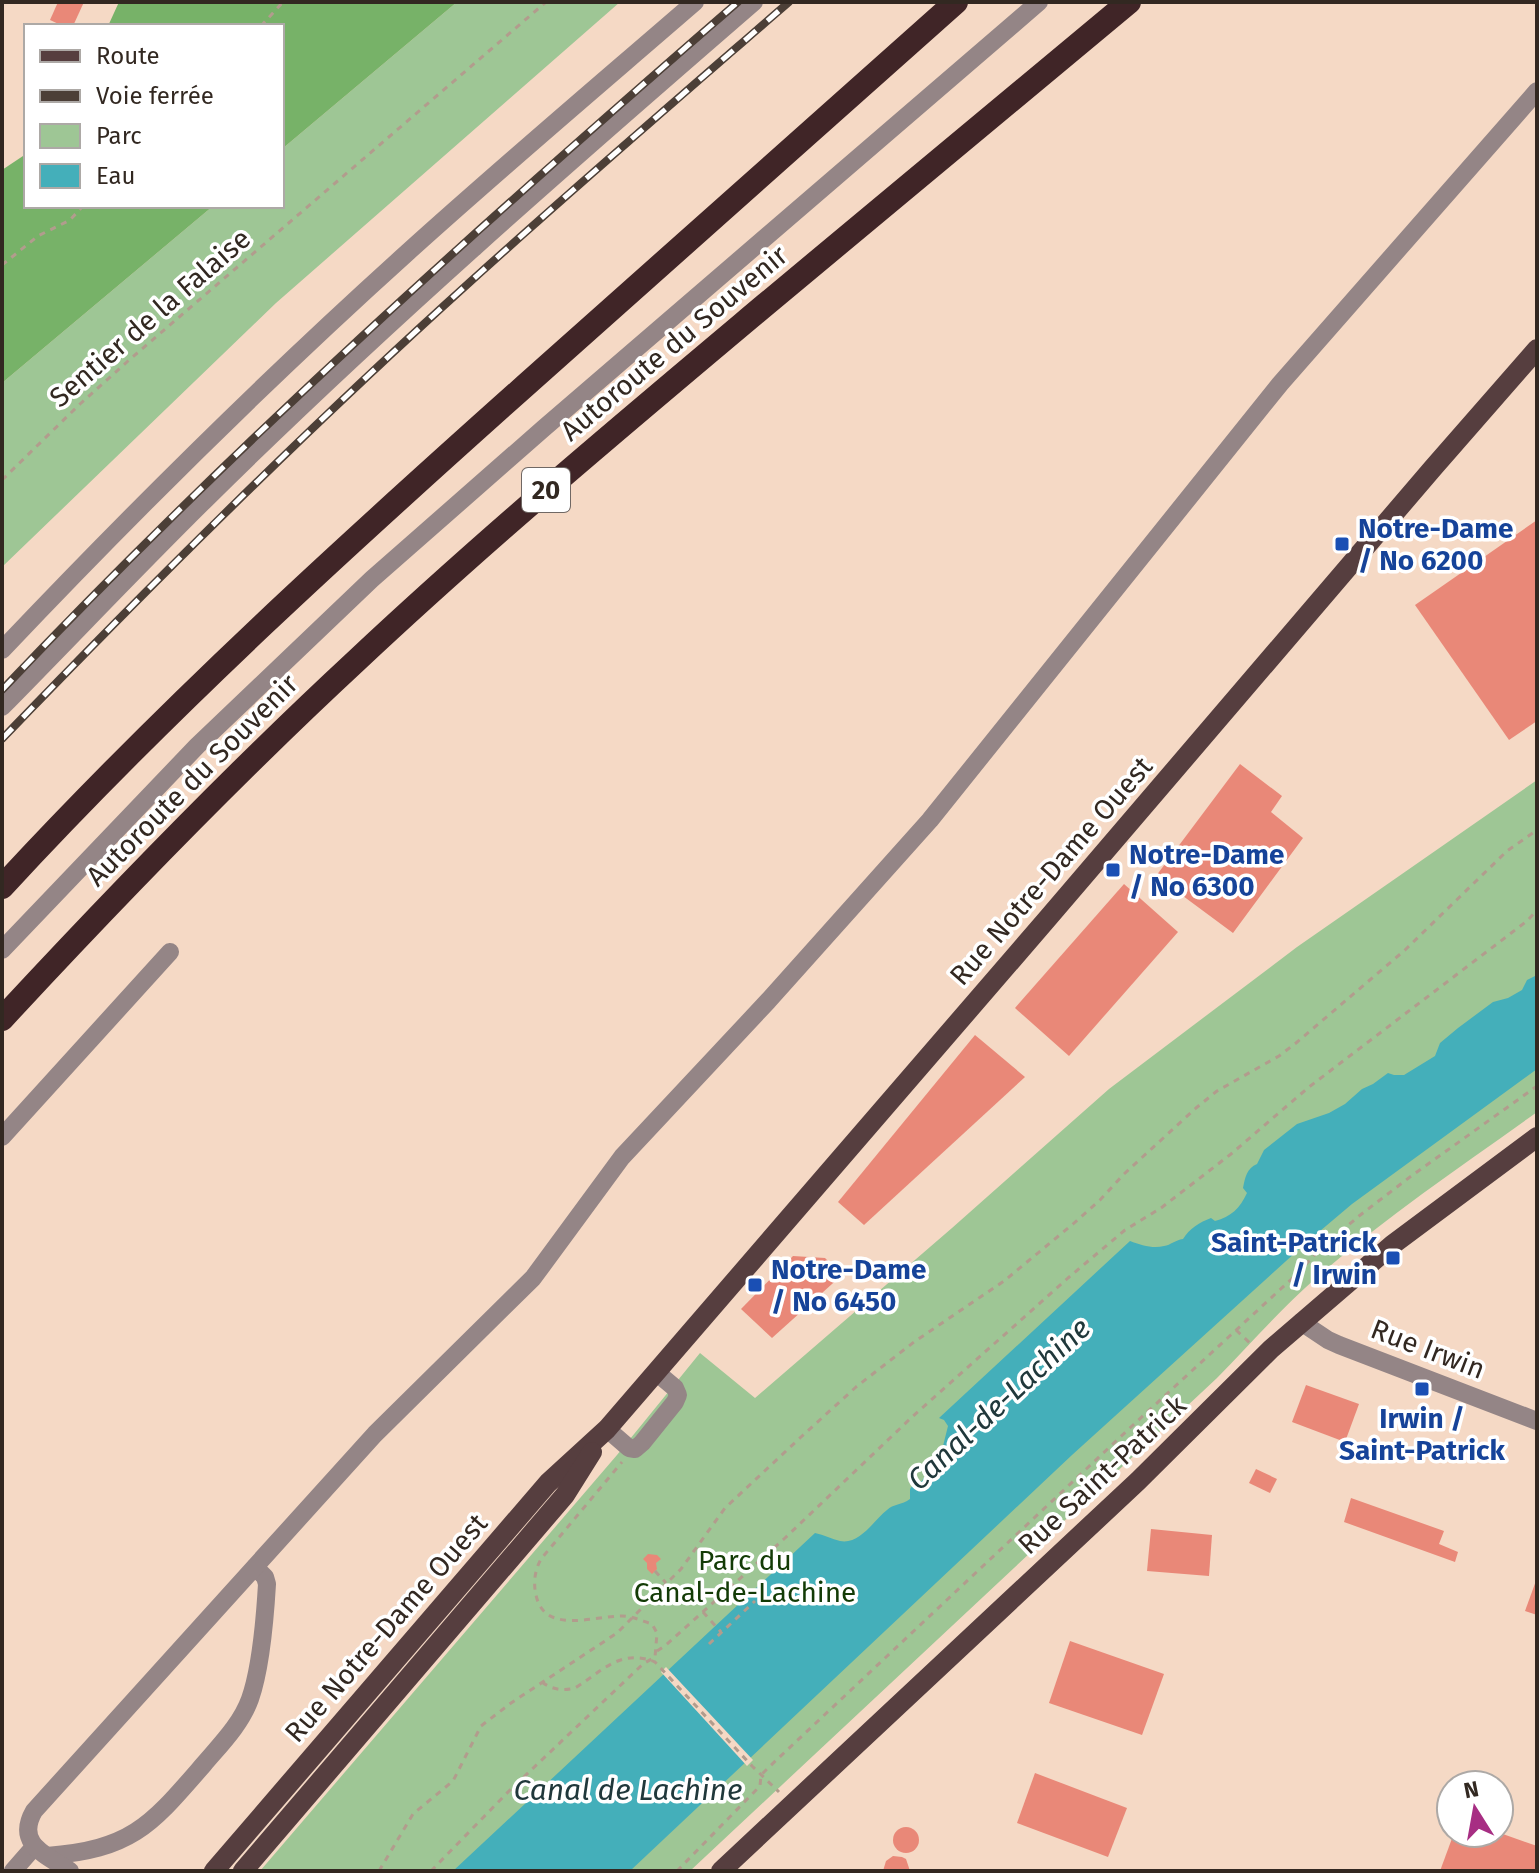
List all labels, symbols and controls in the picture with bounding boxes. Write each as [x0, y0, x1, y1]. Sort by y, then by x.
legend [24, 24, 284, 208]
text: Route [96, 42, 160, 70]
text: Voie ferrée [96, 82, 214, 110]
text: Parc [96, 122, 142, 150]
text: Eau [96, 162, 136, 190]
street label: Sentier de la Falaise [43, 222, 257, 414]
street label: Autoroute du Souvenir [554, 238, 794, 447]
road number: 20 [522, 468, 570, 512]
place label: Notre-Dame / No 6200 [1358, 512, 1513, 577]
marker: Notre-Dame / No 6200 [1333, 535, 1351, 553]
street label: Autoroute du Souvenir [79, 667, 305, 893]
street label: Rue Notre-Dame Ouest [943, 749, 1160, 992]
place label: Notre-Dame / No 6300 [1129, 838, 1284, 903]
marker: Notre-Dame / No 6300 [1104, 861, 1122, 879]
place label: Saint-Patrick / Irwin [1211, 1226, 1378, 1291]
marker: Saint-Patrick / Irwin [1384, 1249, 1402, 1267]
place label: Notre-Dame / No 6450 [771, 1253, 926, 1318]
marker: Notre-Dame / No 6450 [746, 1276, 764, 1294]
water label: Canal-de-Lachine [900, 1310, 1098, 1498]
street label: Rue Irwin [1366, 1312, 1490, 1386]
marker: Irwin / Saint-Patrick [1413, 1380, 1431, 1398]
street label: Rue Saint-Patrick [1011, 1388, 1193, 1561]
place label: Irwin / Saint-Patrick [1339, 1402, 1506, 1467]
street label: Rue Notre-Dame Ouest [278, 1506, 495, 1749]
park label: Parc du Canal-de-Lachine [634, 1544, 856, 1609]
north arrow [1435, 1769, 1515, 1849]
water label: Canal de Lachine [514, 1772, 742, 1808]
text: N [1462, 1775, 1481, 1805]

